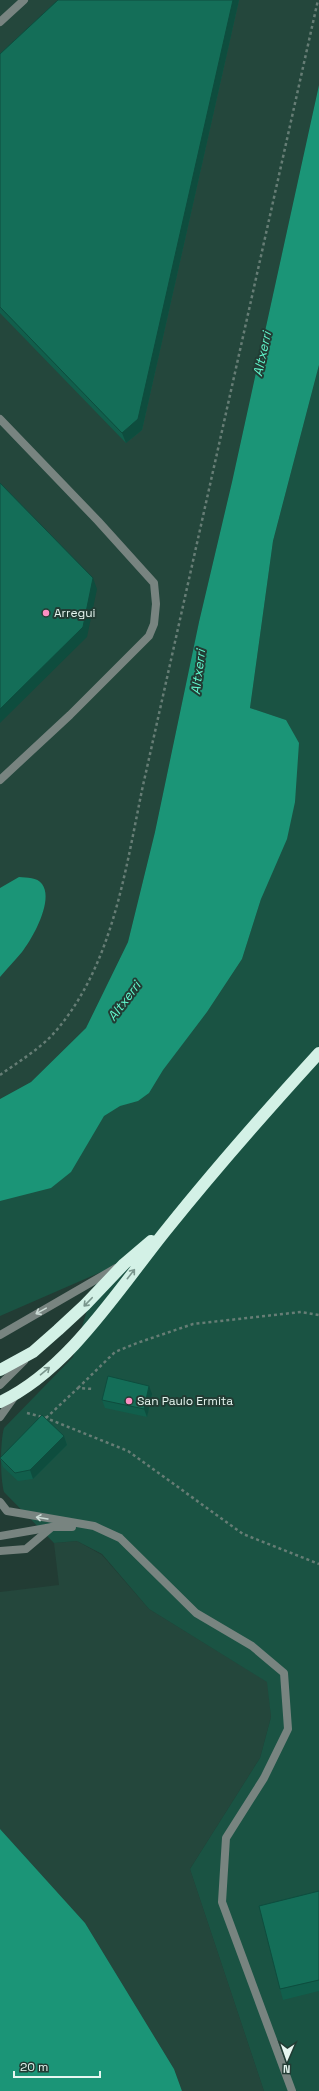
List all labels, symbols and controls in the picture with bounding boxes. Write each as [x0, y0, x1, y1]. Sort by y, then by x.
water label: Altxerri [249, 328, 275, 378]
place label: Arregui [54, 605, 96, 621]
marker: Arregui [41, 608, 51, 618]
water label: Altxerri [187, 647, 209, 696]
water label: Altxerri [104, 976, 146, 1024]
one-way arrow [127, 1269, 136, 1280]
one-way arrow [83, 1297, 93, 1307]
one-way arrow [36, 1308, 48, 1315]
one-way arrow [40, 1367, 51, 1376]
place label: San Paulo Ermita [137, 1393, 233, 1409]
marker: San Paulo Ermita [124, 1396, 134, 1406]
one-way arrow [36, 1514, 49, 1522]
north arrow [267, 2039, 307, 2079]
scale bar [14, 2053, 100, 2079]
text: 20 m [20, 2059, 48, 2075]
text: N [283, 2062, 291, 2076]

